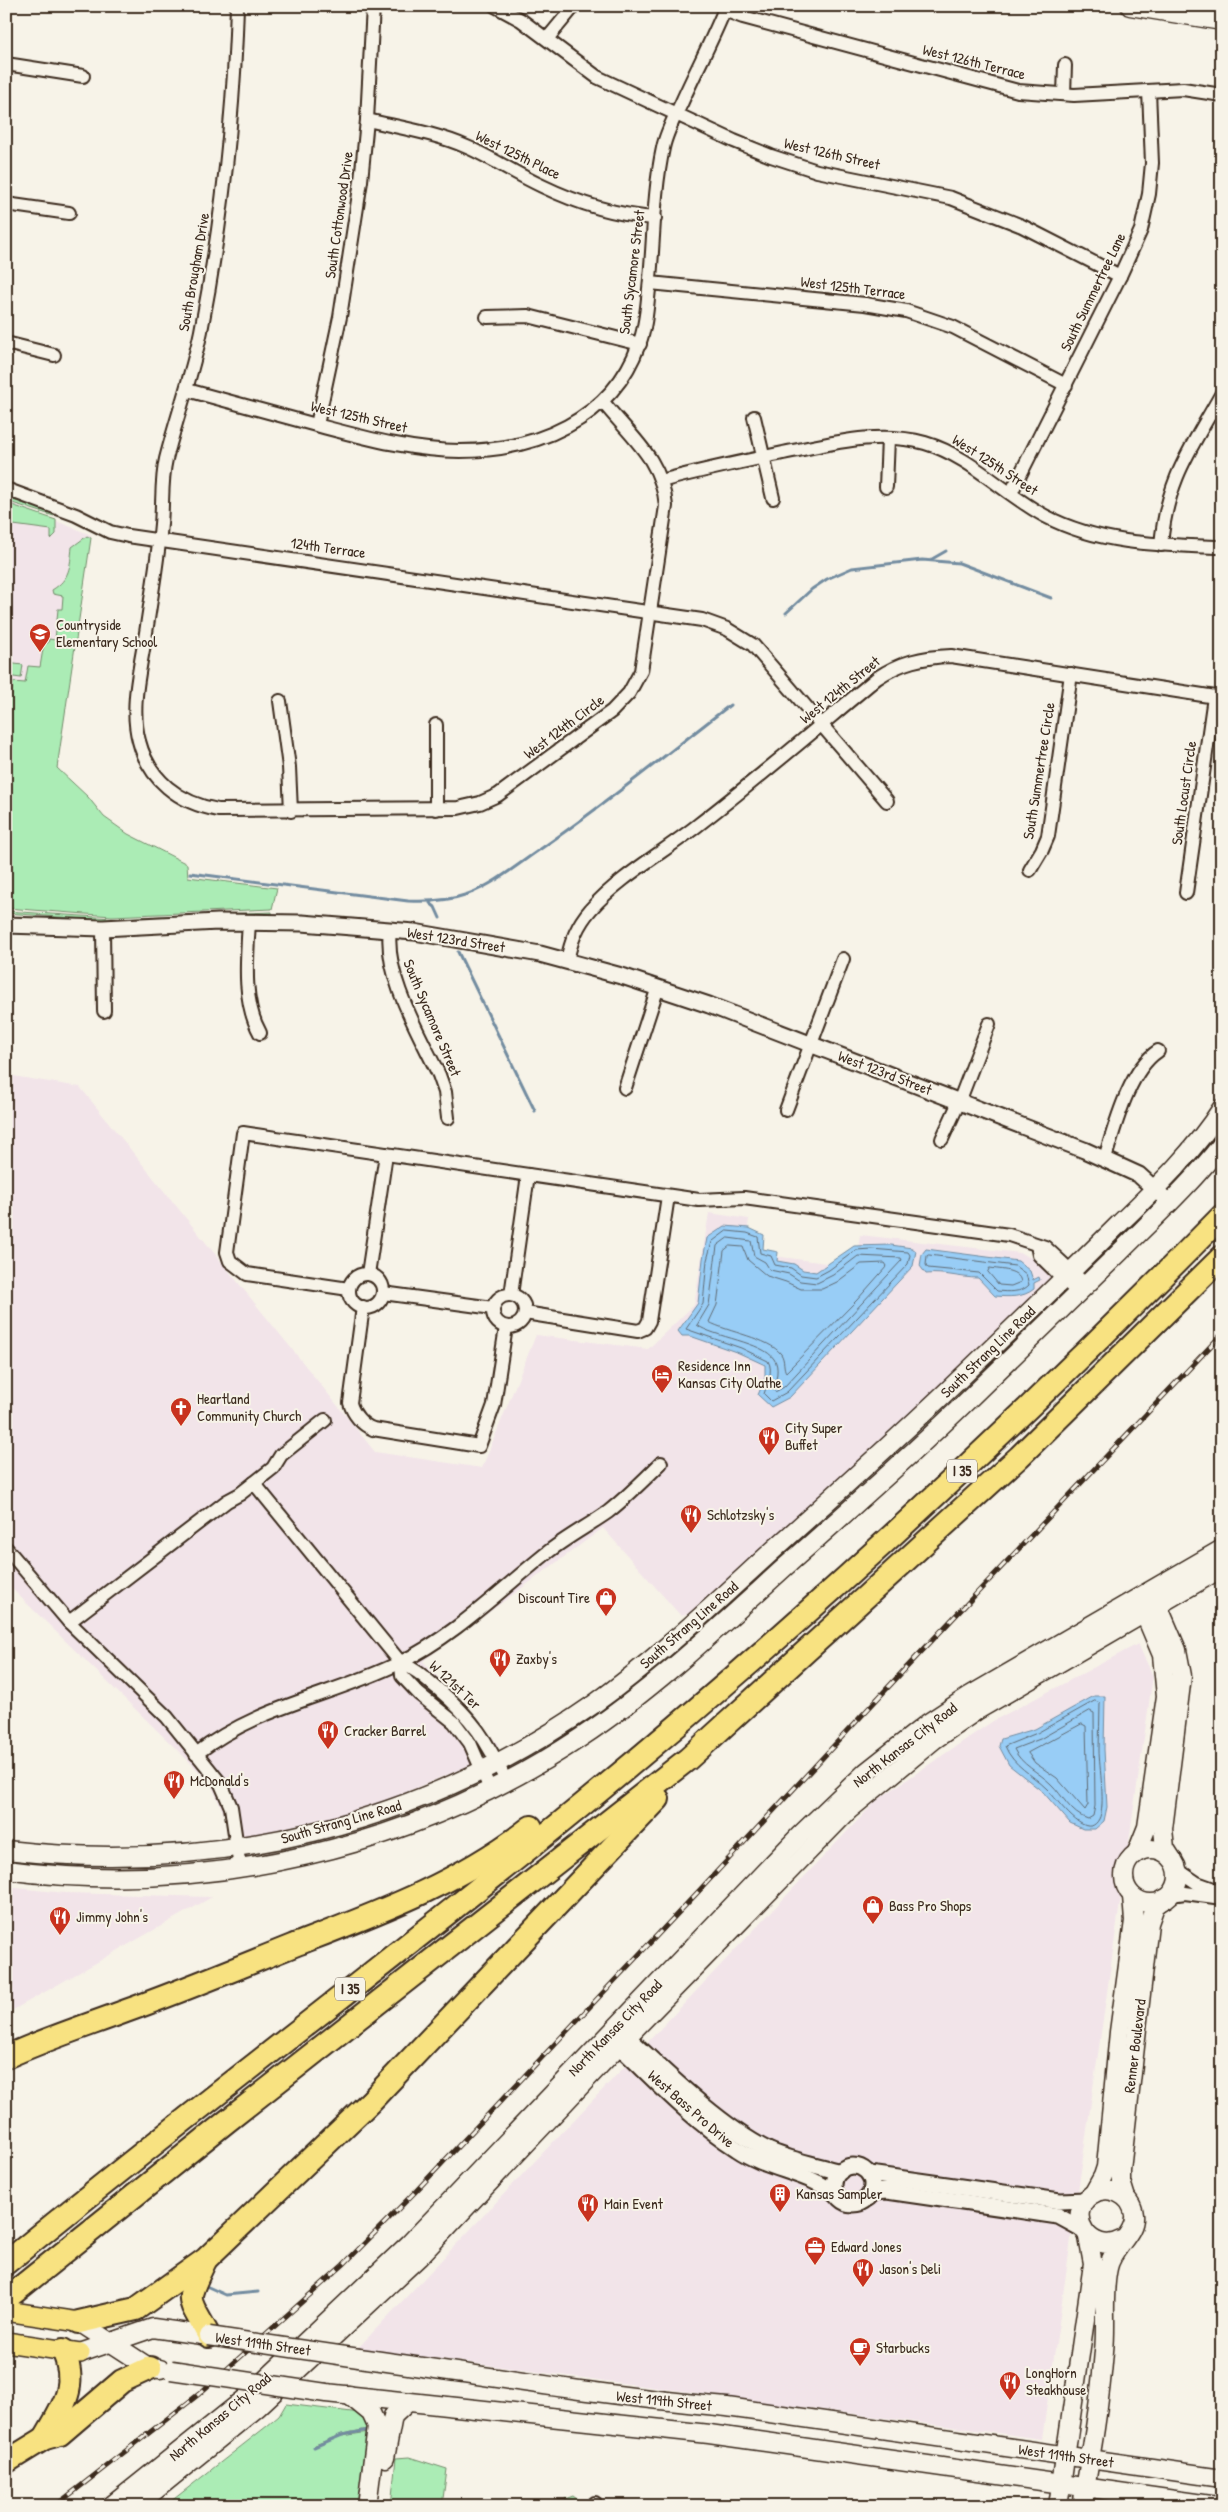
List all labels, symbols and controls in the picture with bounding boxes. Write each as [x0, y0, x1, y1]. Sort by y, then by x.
street label: West 126th Terrace [921, 39, 1028, 84]
street label: West 125th Place [472, 125, 564, 184]
street label: West 126th Street [782, 132, 883, 175]
street label: South Cottonwood Drive [319, 150, 358, 280]
street label: South Sycamore Street [613, 208, 650, 335]
street label: South Brougham Drive [173, 211, 214, 333]
street label: South Summertree Lane [1055, 229, 1130, 355]
street label: West 125th Terrace [799, 271, 907, 304]
street label: West 125th Street [309, 395, 410, 438]
street label: West 125th Street [948, 429, 1043, 501]
street label: 124th Terrace [289, 532, 367, 563]
place label: Countryside Elementary School [56, 614, 157, 652]
school or university icon: Countryside Elementary School [28, 622, 52, 653]
street label: West 124th Street [795, 650, 885, 728]
street label: West 124th Circle [519, 689, 608, 764]
street label: South Summertree Circle [1017, 701, 1060, 841]
street label: South Locust Circle [1166, 740, 1201, 846]
street label: West 123rd Street [406, 921, 507, 958]
street label: South Sycamore Street [398, 956, 467, 1080]
street label: West 123rd Street [835, 1045, 936, 1100]
street label: South Strang Line Road [936, 1301, 1040, 1402]
place label: Residence Inn Kansas City Olathe [678, 1355, 782, 1393]
hotel icon: Residence Inn Kansas City Olathe [650, 1363, 674, 1394]
place label: Heartland Community Church [197, 1388, 301, 1426]
church icon: Heartland Community Church [169, 1396, 193, 1427]
place label: City Super Buffet [785, 1417, 843, 1455]
restaurant icon: City Super Buffet [757, 1425, 781, 1456]
road number: I 35 [947, 1460, 977, 1482]
restaurant icon: Schlotzsky's [679, 1503, 703, 1534]
place label: Schlotzsky's [707, 1504, 774, 1525]
street label: South Strang Line Road [635, 1576, 743, 1673]
shop icon: Discount Tire [594, 1586, 618, 1617]
place label: Discount Tire [518, 1587, 590, 1608]
restaurant icon: Zaxby's [488, 1647, 512, 1678]
place label: Zaxby's [516, 1648, 557, 1669]
street label: W 121st Ter [425, 1655, 486, 1714]
street label: North Kansas City Road [848, 1697, 961, 1792]
restaurant icon: Cracker Barrel [316, 1719, 340, 1750]
place label: Cracker Barrel [344, 1720, 426, 1741]
restaurant icon: McDonald's [162, 1769, 186, 1800]
place label: McDonald's [190, 1770, 249, 1791]
street label: South Strang Line Road [278, 1794, 404, 1849]
shop icon: Bass Pro Shops [861, 1894, 885, 1925]
place label: Bass Pro Shops [889, 1895, 972, 1916]
restaurant icon: Jimmy John's [48, 1905, 72, 1936]
place label: Jimmy John's [76, 1906, 148, 1927]
street label: North Kansas City Road [563, 1974, 666, 2081]
road number: I 35 [335, 1978, 365, 2000]
street label: Renner Boulevard [1118, 1998, 1151, 2094]
street label: West Bass Pro Drive [643, 2065, 739, 2152]
building icon: Kansas Sampler [768, 2182, 792, 2213]
place label: Kansas Sampler [796, 2183, 883, 2204]
restaurant icon: Main Event [576, 2192, 600, 2223]
place label: Main Event [604, 2193, 664, 2214]
office icon: Edward Jones [803, 2235, 827, 2266]
place label: Edward Jones [831, 2236, 902, 2257]
restaurant icon: Jason's Deli [851, 2257, 875, 2288]
place label: Jason's Deli [879, 2258, 941, 2279]
street label: West 119th Street [214, 2326, 313, 2361]
cafe icon: Starbucks [848, 2336, 872, 2367]
place label: Starbucks [876, 2337, 930, 2358]
place label: LongHorn Steakhouse [1026, 2362, 1086, 2400]
street label: North Kansas City Road [164, 2368, 275, 2466]
restaurant icon: LongHorn Steakhouse [998, 2370, 1022, 2401]
street label: West 119th Street [615, 2385, 714, 2416]
street label: West 119th Street [1017, 2438, 1116, 2473]

